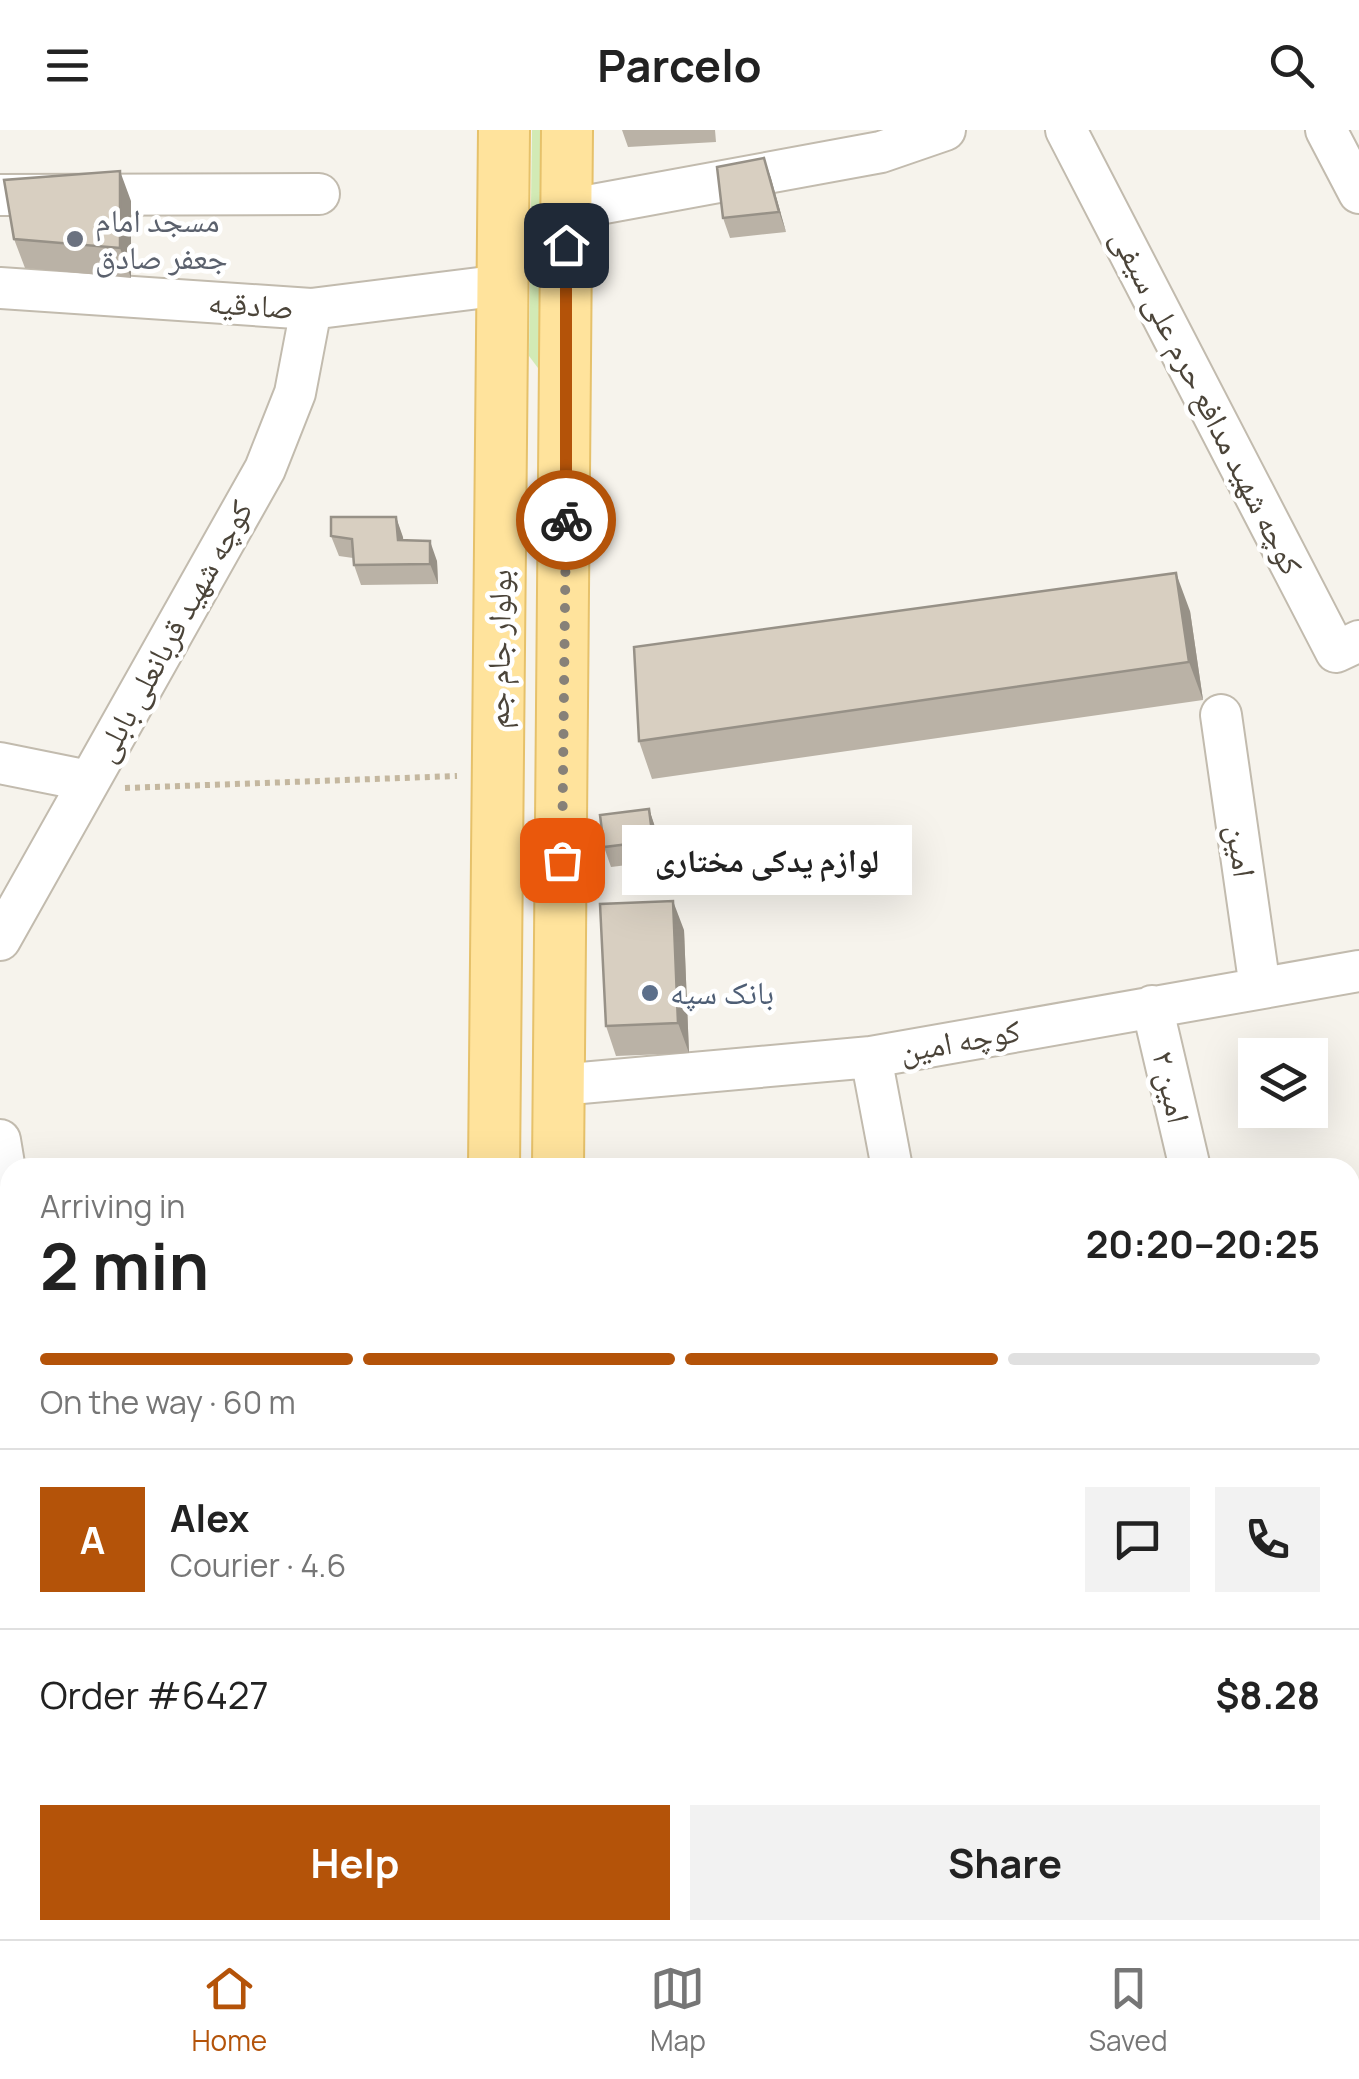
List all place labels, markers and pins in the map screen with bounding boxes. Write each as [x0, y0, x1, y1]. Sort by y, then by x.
place label: مسجد امام جعفر صادق [95, 198, 228, 279]
pin [524, 203, 609, 288]
marker: مسجد امام جعفر صادق [64, 228, 86, 250]
pin [520, 818, 605, 903]
callout: لوازم یدکی مختاری [622, 825, 912, 895]
place label: بانک سپه [670, 970, 774, 1014]
marker: بانک سپه [639, 982, 661, 1004]

